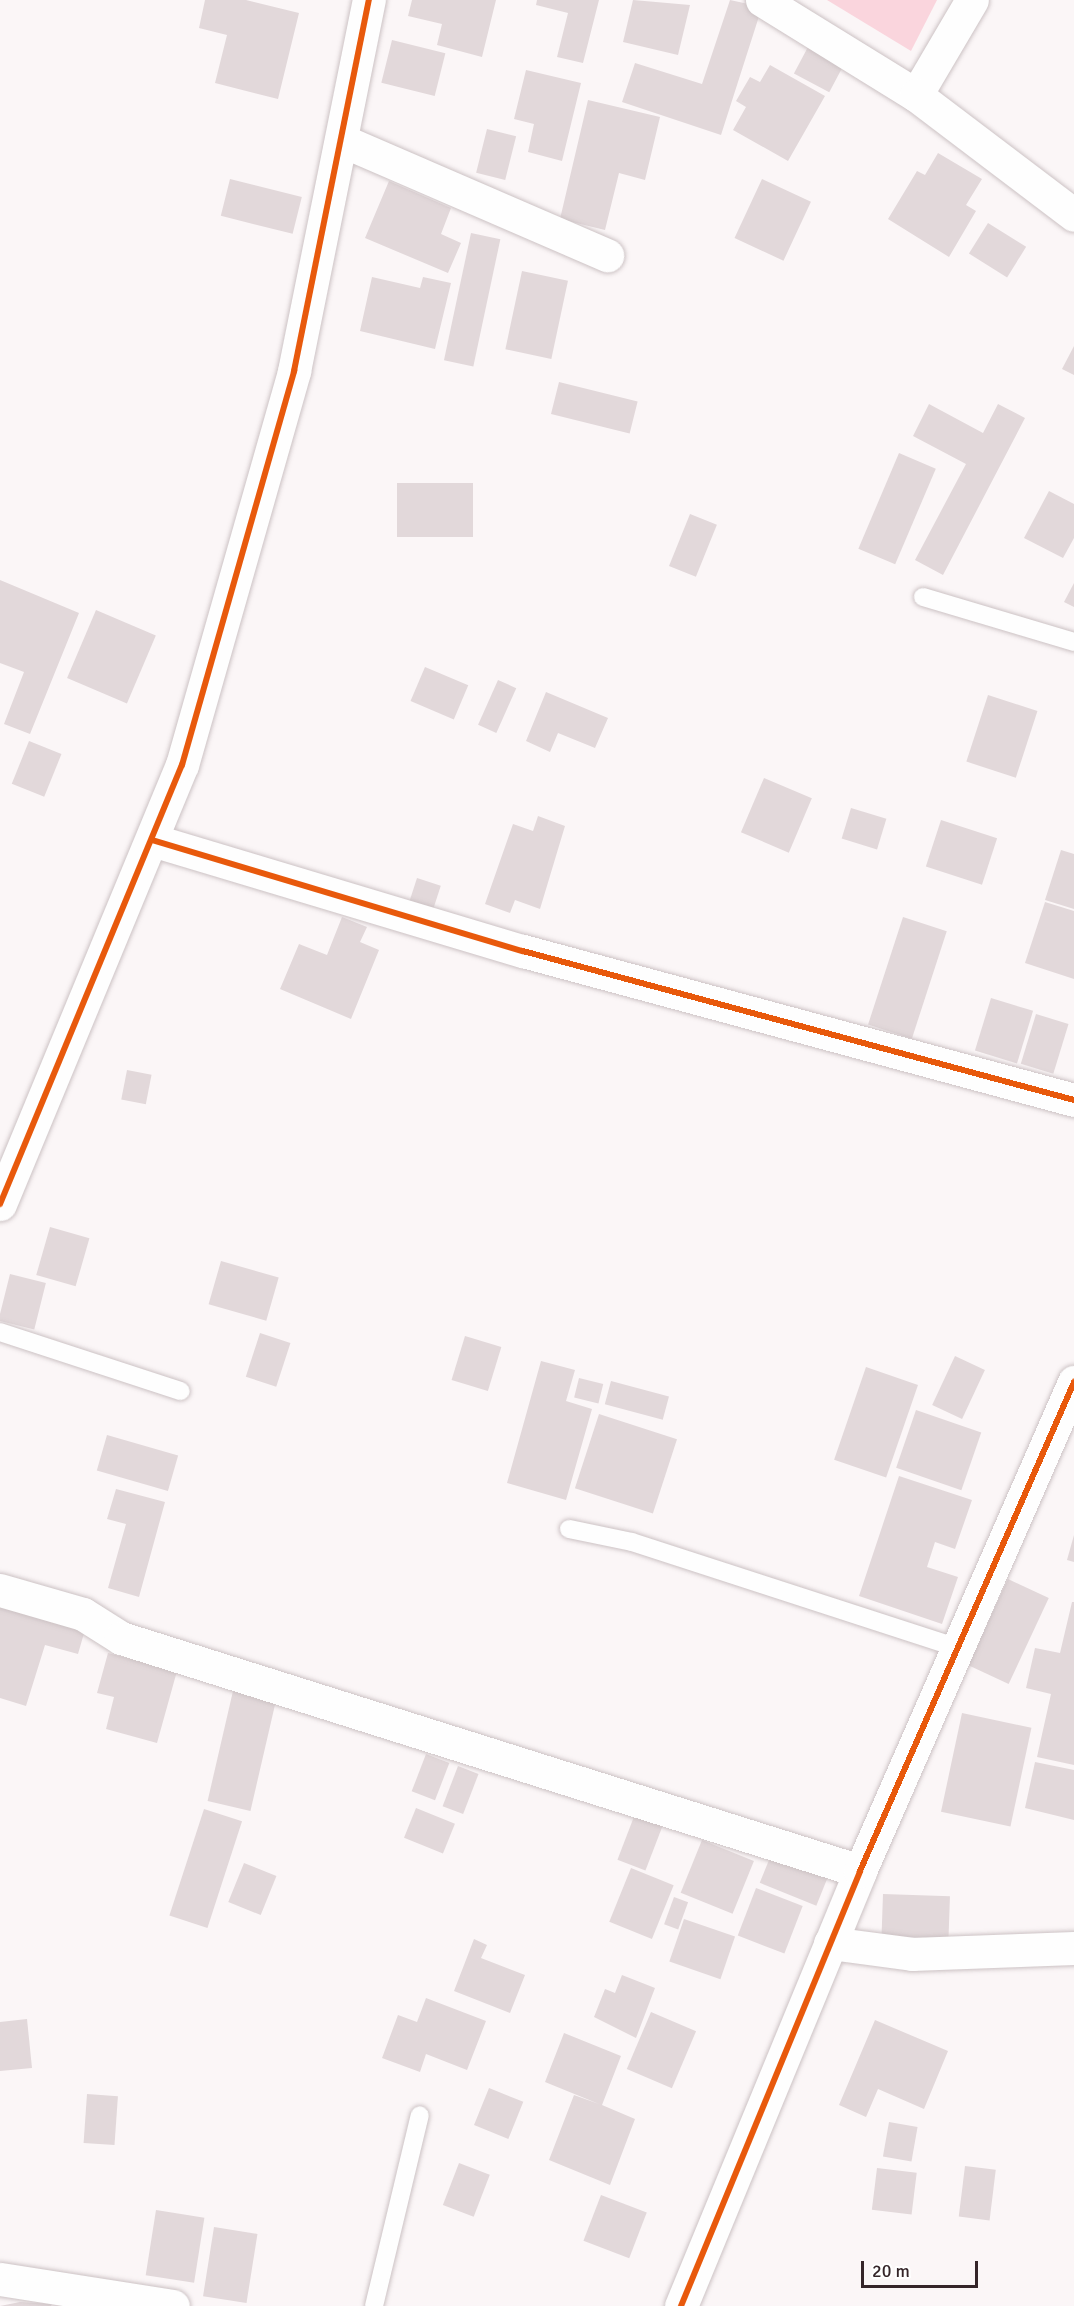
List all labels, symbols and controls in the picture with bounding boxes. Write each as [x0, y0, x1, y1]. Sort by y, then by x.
scale bar [864, 2249, 981, 2287]
text: 20 m [872, 2260, 910, 2282]

